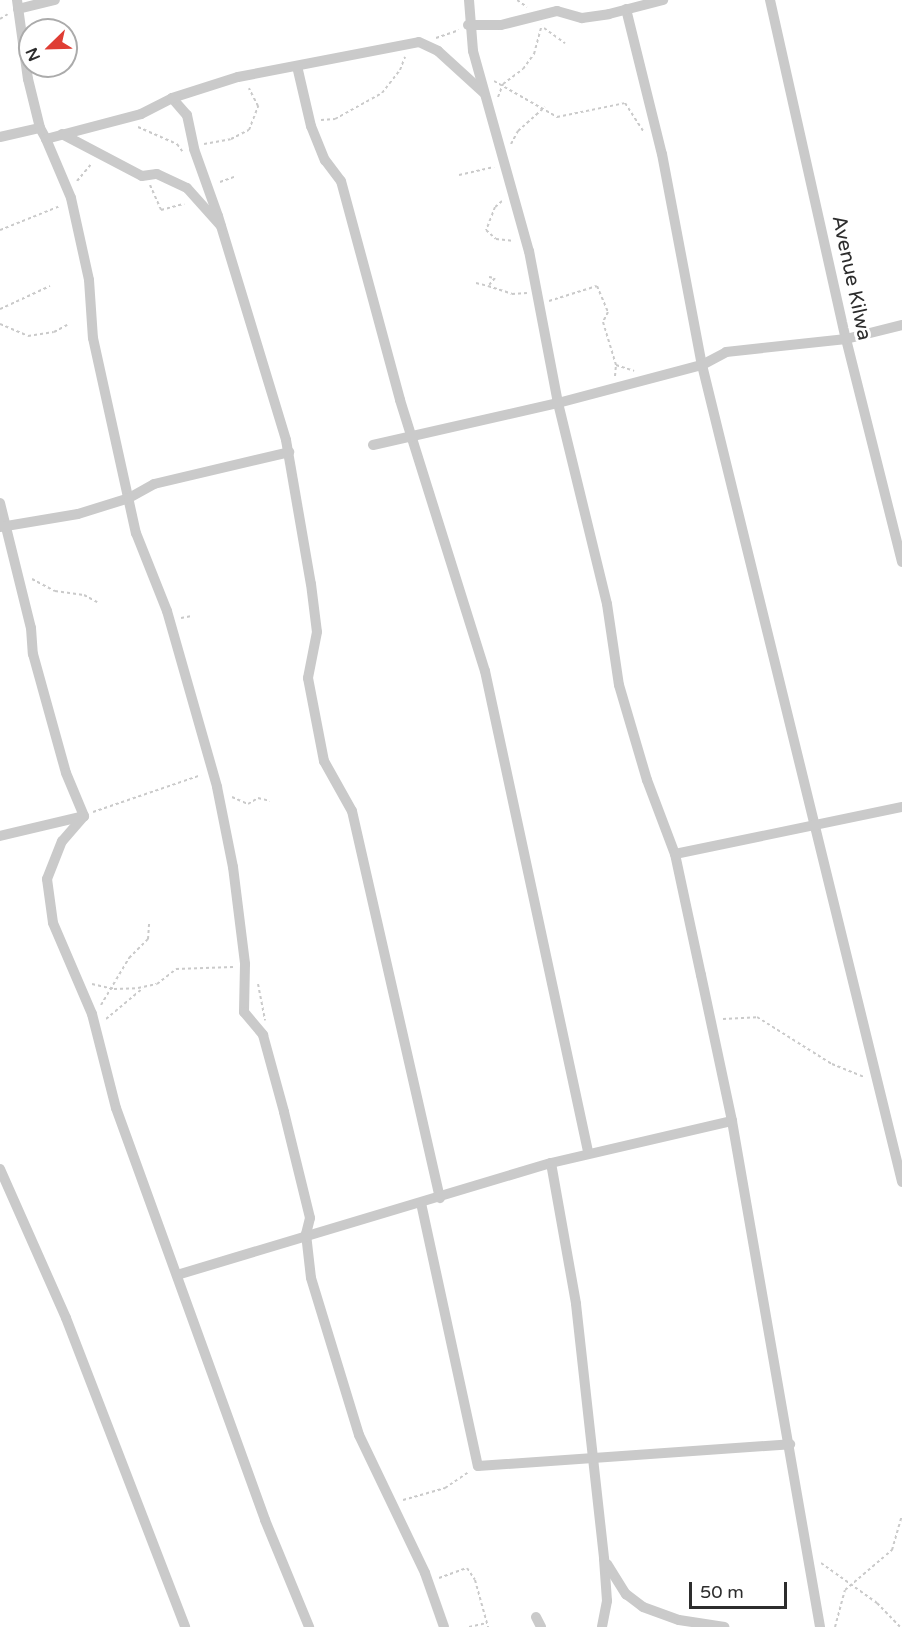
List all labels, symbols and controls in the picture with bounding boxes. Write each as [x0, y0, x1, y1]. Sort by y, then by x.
north arrow [18, 18, 78, 78]
text: N [22, 44, 45, 64]
street label: Avenue Kilwa [826, 213, 876, 343]
scale bar [692, 1570, 790, 1608]
text: 50 m [700, 1581, 744, 1603]

